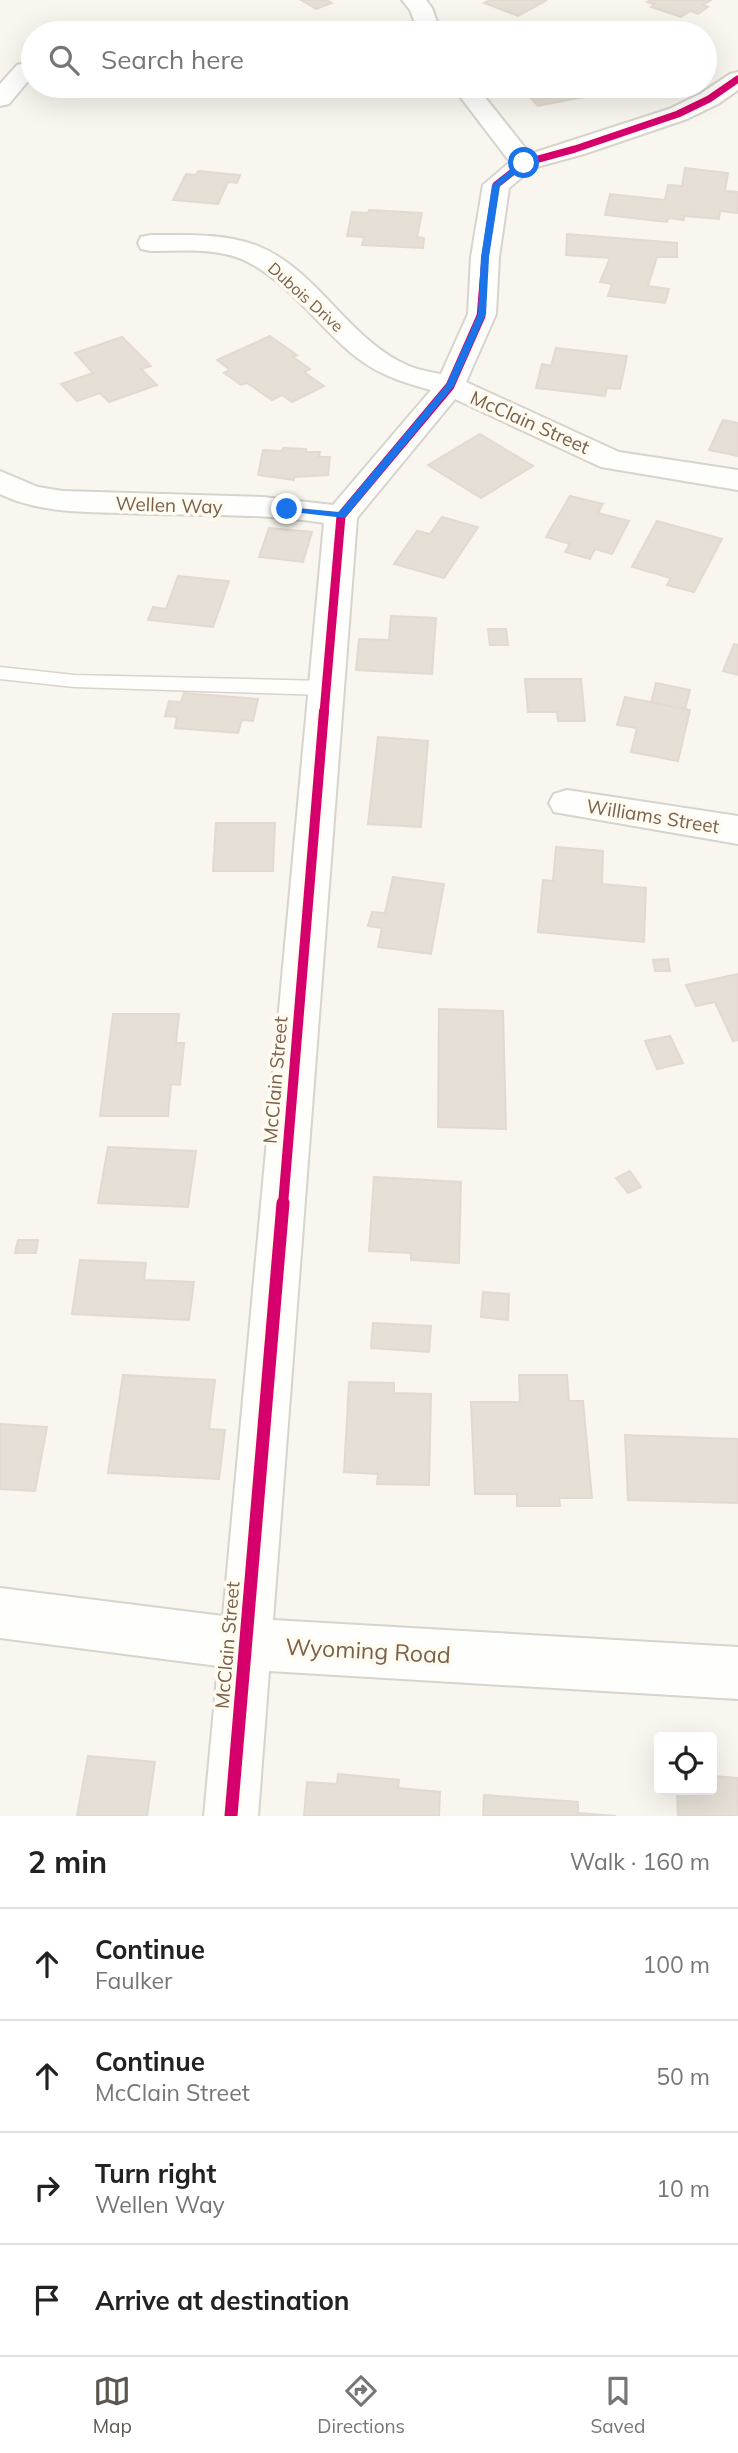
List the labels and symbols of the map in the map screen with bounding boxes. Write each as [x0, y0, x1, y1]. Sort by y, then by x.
route start [508, 147, 539, 178]
street label: Dubois Drive [264, 258, 348, 336]
street label: McClain Street [467, 385, 594, 459]
street label: Wellen Way [115, 491, 223, 519]
route end [271, 493, 302, 524]
street label: Williams Street [585, 794, 722, 838]
street label: McClain Street [257, 1015, 293, 1145]
street label: McClain Street [209, 1580, 245, 1710]
street label: Wyoming Road [285, 1632, 451, 1669]

